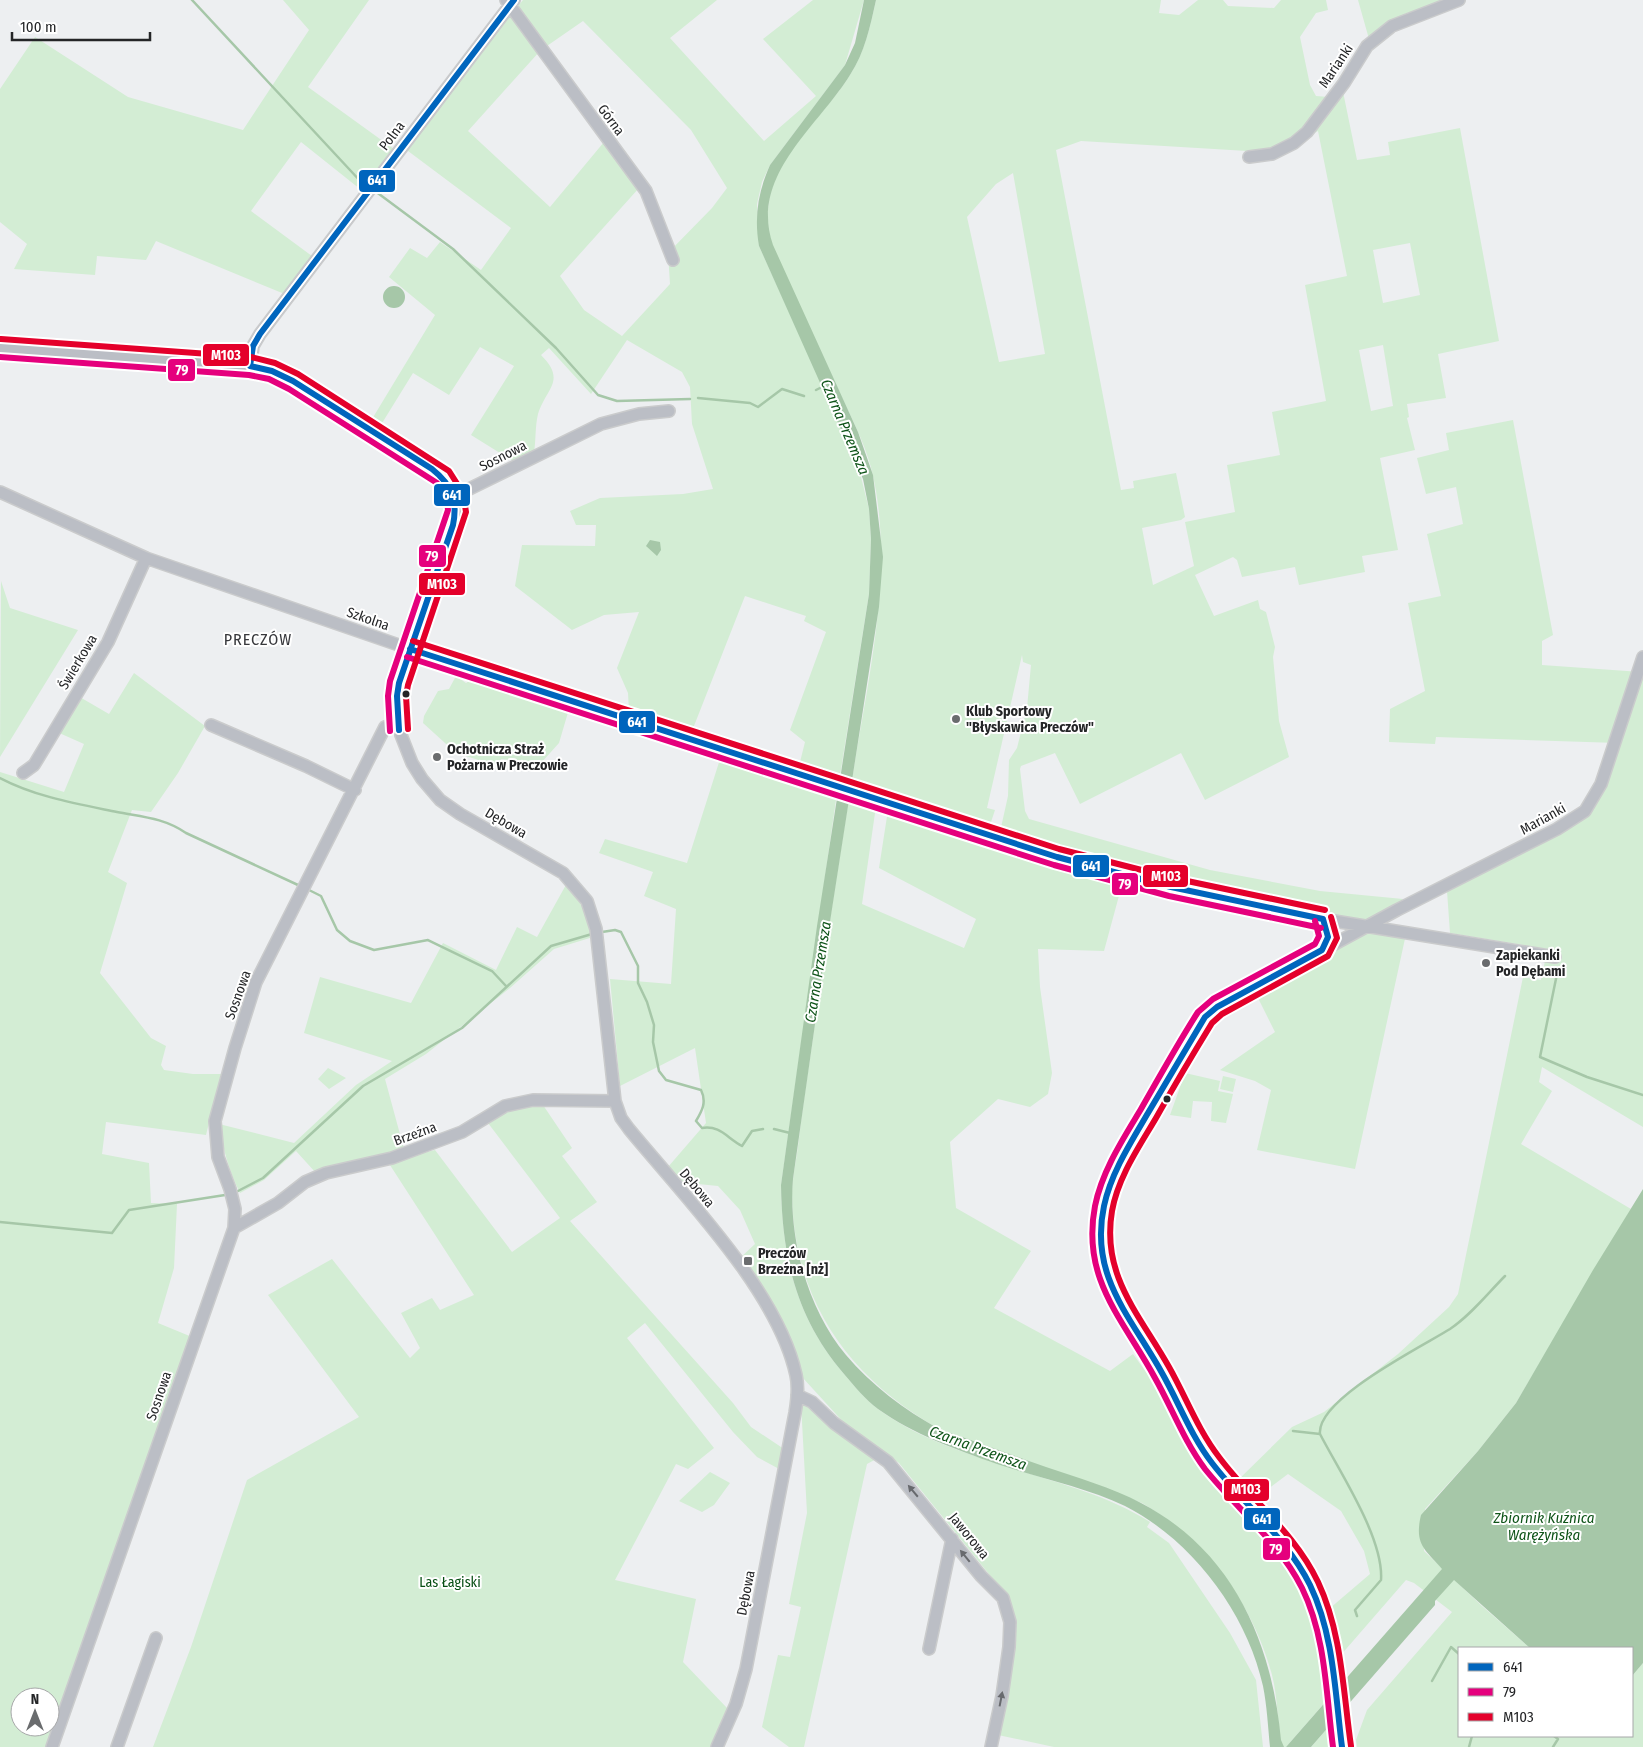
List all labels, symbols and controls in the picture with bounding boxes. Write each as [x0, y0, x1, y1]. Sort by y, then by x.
scale bar [12, 10, 150, 42]
text: 100 m [20, 18, 57, 36]
street label: Marianki [1315, 41, 1357, 91]
street label: Górna [594, 101, 628, 139]
street label: Polna [376, 118, 409, 154]
line badge: 641 [358, 169, 396, 193]
text: 641 [367, 172, 387, 189]
line badge: M103 [202, 343, 250, 367]
text: M103 [211, 347, 241, 364]
line badge: 79 [167, 358, 196, 382]
text: 79 [175, 362, 189, 379]
water label: Czarna Przemsza [817, 377, 873, 478]
street label: Sosnowa [476, 437, 530, 475]
line badge: 641 [433, 483, 471, 507]
text: 641 [442, 487, 462, 504]
line badge: 79 [418, 544, 447, 568]
text: 79 [425, 548, 439, 565]
line badge: M103 [418, 572, 466, 596]
text: M103 [427, 576, 457, 593]
street label: Szkolna [344, 604, 392, 634]
district label: PRECZÓW [224, 630, 292, 649]
street label: Świerkowa [54, 631, 101, 693]
unlabelled marker [401, 689, 411, 699]
place label: Klub Sportowy "Błyskawica Preczów" [966, 703, 1094, 736]
line badge: 641 [618, 710, 656, 734]
marker: Klub Sportowy "Błyskawica Preczów" [950, 713, 962, 725]
text: 641 [627, 714, 647, 731]
place label: Ochotnicza Straż Pożarna w Preczowie [447, 741, 568, 774]
marker: Ochotnicza Straż Pożarna w Preczowie [431, 751, 443, 763]
street label: Marianki [1517, 800, 1569, 838]
street label: Dębowa [482, 804, 530, 842]
line badge: 641 [1072, 854, 1110, 878]
text: 641 [1081, 858, 1101, 875]
line badge: M103 [1142, 864, 1189, 888]
text: M103 [1151, 868, 1181, 885]
line badge: 79 [1111, 872, 1139, 896]
text: 79 [1118, 876, 1132, 893]
water label: Czarna Przemsza [801, 920, 835, 1024]
place label: Zapiekanki Pod Dębami [1496, 947, 1566, 980]
marker: Zapiekanki Pod Dębami [1480, 957, 1492, 969]
street label: Sosnowa [221, 968, 255, 1022]
unlabelled marker [1162, 1094, 1172, 1104]
street label: Brzeźna [391, 1118, 439, 1150]
street label: Dębowa [676, 1165, 718, 1211]
place label: Preczów Brzeźna [nż] [758, 1245, 828, 1278]
marker: Preczów Brzeźna [nż] [742, 1255, 754, 1267]
street label: Sosnowa [143, 1369, 175, 1423]
water label: Czarna Przemsza [927, 1422, 1029, 1474]
line badge: M103 [1223, 1478, 1270, 1502]
text: M103 [1231, 1481, 1261, 1498]
one-way arrow [907, 1484, 918, 1497]
line badge: 641 [1243, 1507, 1281, 1531]
street label: Jaworowa [945, 1509, 993, 1563]
water label: Zbiornik Kuźnica Warężyńska [1492, 1509, 1595, 1544]
text: 641 [1252, 1511, 1272, 1528]
line badge: 79 [1262, 1537, 1291, 1561]
text: 79 [1269, 1541, 1283, 1558]
one-way arrow [960, 1550, 971, 1563]
street label: Dębowa [733, 1569, 759, 1617]
park label: Las Łagiski [419, 1574, 481, 1591]
legend [1458, 1647, 1633, 1737]
text: 641 [1503, 1658, 1523, 1676]
text: 79 [1503, 1683, 1516, 1701]
north arrow [10, 1687, 60, 1737]
text: N [31, 1691, 39, 1708]
one-way arrow [998, 1691, 1006, 1707]
text: M103 [1503, 1708, 1534, 1726]

